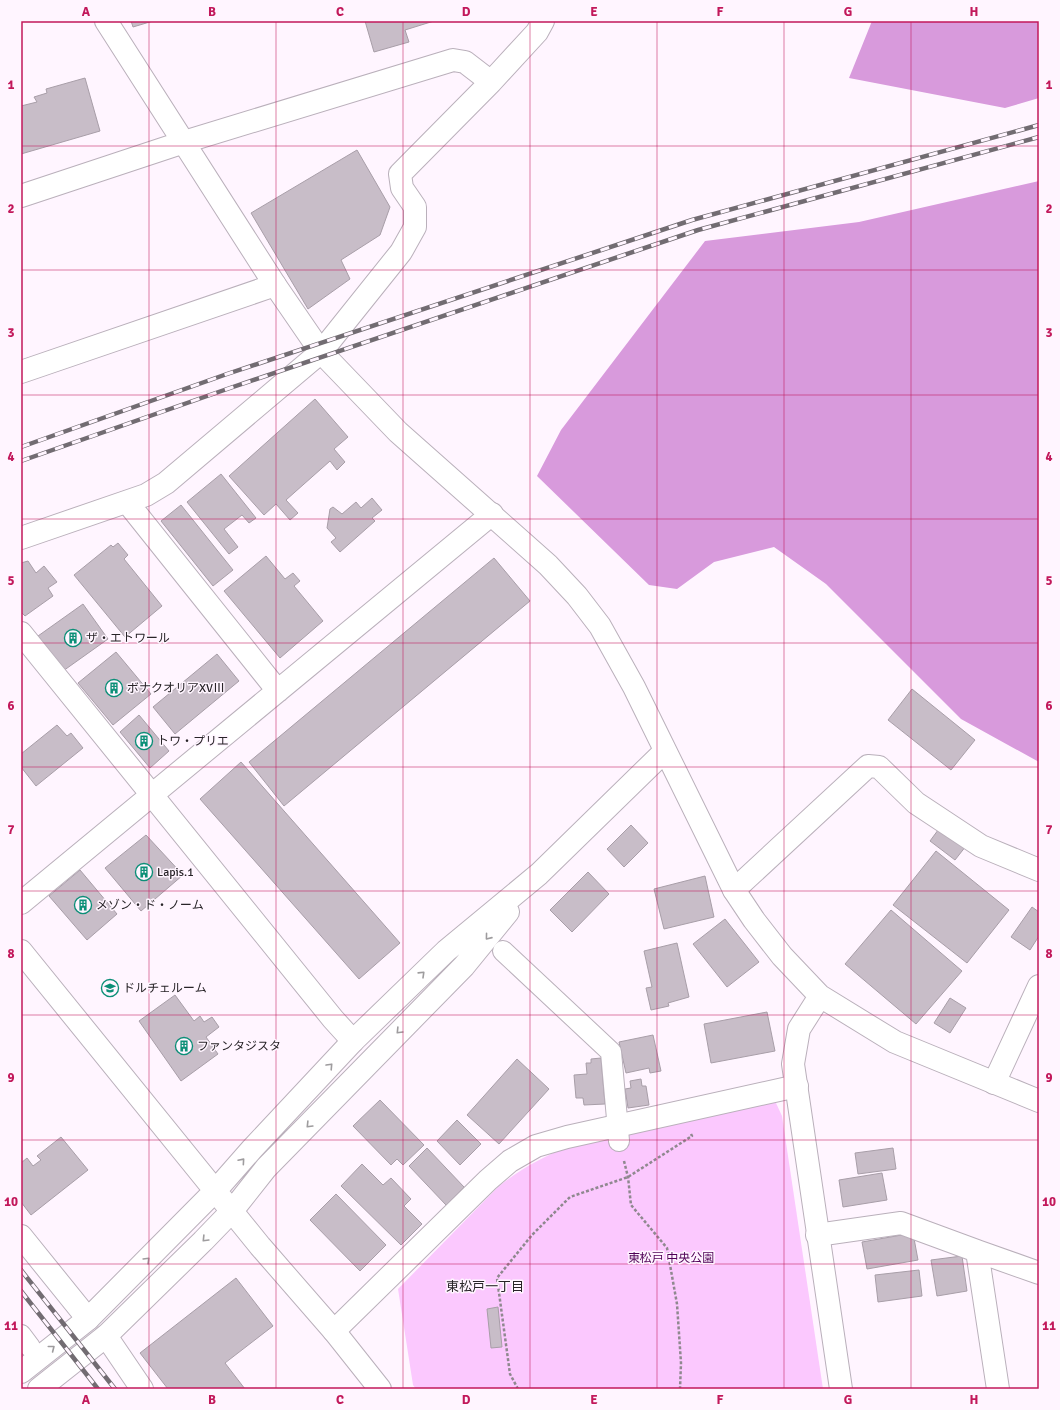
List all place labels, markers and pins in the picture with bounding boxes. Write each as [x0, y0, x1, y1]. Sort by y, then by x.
building icon: ザ・エトワール [63, 628, 83, 648]
place label: ザ・エトワール [86, 631, 170, 646]
building icon: ボナクオリアXVⅢ [104, 678, 124, 698]
place label: ボナクオリアXVⅢ [127, 681, 225, 696]
building icon: トワ・プリエ [134, 731, 154, 751]
place label: トワ・プリエ [157, 734, 229, 749]
building icon: Lapis.1 [134, 862, 154, 882]
place label: Lapis.1 [157, 865, 194, 880]
building icon: メゾン・ド・ノーム [73, 895, 93, 915]
place label: メゾン・ド・ノーム [96, 898, 204, 913]
school or university icon: ドルチェルーム [100, 978, 120, 998]
place label: ドルチェルーム [123, 981, 207, 996]
building icon: ファンタジスタ [174, 1036, 194, 1056]
place label: ファンタジスタ [197, 1039, 281, 1054]

